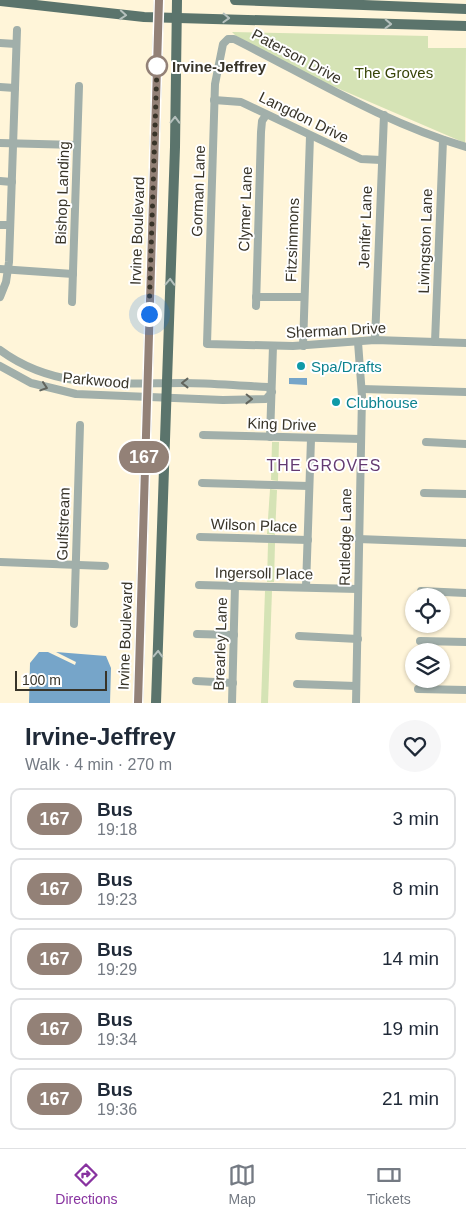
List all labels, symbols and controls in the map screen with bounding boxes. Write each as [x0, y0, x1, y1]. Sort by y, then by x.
one-way arrow [119, 9, 127, 20]
one-way arrow [222, 13, 230, 24]
one-way arrow [384, 18, 392, 29]
street label: Paterson Drive [249, 25, 345, 87]
marker: Irvine-Jeffrey [146, 55, 168, 77]
place label: Irvine-Jeffrey [172, 58, 267, 75]
park label: The Groves [355, 64, 433, 81]
street label: Langdon Drive [256, 88, 352, 146]
one-way arrow [170, 116, 180, 124]
street label: Bishop Landing [52, 141, 72, 245]
street label: Gorman Lane [188, 145, 208, 237]
street label: Clymer Lane [235, 166, 255, 252]
street label: Irvine Boulevard [127, 177, 147, 285]
street label: Jenifer Lane [355, 185, 375, 269]
street label: Livingston Lane [415, 188, 435, 294]
street label: Fitzsimmons [282, 198, 302, 282]
one-way arrow [165, 278, 175, 286]
your location [137, 302, 162, 327]
street label: Sherman Drive [286, 319, 386, 341]
place label: Spa/Drafts [311, 358, 382, 375]
marker: Spa/Drafts [295, 360, 307, 372]
street label: Parkwood [62, 369, 130, 391]
one-way arrow [181, 378, 189, 388]
one-way arrow [39, 381, 47, 391]
one-way arrow [245, 393, 253, 404]
place label: Clubhouse [346, 394, 418, 411]
marker: Clubhouse [330, 396, 342, 408]
street label: King Drive [247, 414, 317, 434]
line badge: 167 [115, 441, 173, 473]
text: 167 [129, 447, 159, 467]
district label: THE GROVES [267, 457, 381, 474]
street label: Gulfstream [53, 487, 73, 561]
street label: Rutledge Lane [336, 488, 354, 586]
street label: Wilson Place [210, 515, 298, 535]
street label: Ingersoll Place [215, 564, 313, 582]
street label: Irvine Boulevard [115, 582, 135, 690]
map controls [405, 588, 450, 688]
button: locate [405, 588, 450, 633]
street label: Brearley Lane [210, 597, 230, 691]
button: layers [405, 643, 450, 688]
one-way arrow [152, 650, 163, 658]
scale bar [15, 668, 108, 691]
text: 100 m [22, 672, 61, 688]
button: heart [389, 720, 441, 772]
text: Irvine-Jeffrey [25, 723, 176, 750]
text: Walk · 4 min · 270 m [25, 756, 172, 773]
text: Bus [97, 799, 133, 820]
text: 3 min [393, 808, 439, 829]
text: 167 [39, 809, 70, 829]
text: 19:18 [97, 821, 137, 838]
text: Bus [97, 869, 133, 890]
text: 8 min [393, 878, 439, 899]
text: 167 [39, 879, 70, 899]
text: 19:23 [97, 891, 137, 908]
text: Bus [97, 939, 133, 960]
text: 14 min [382, 948, 439, 969]
text: 167 [39, 949, 70, 969]
text: 19:29 [97, 961, 137, 978]
text: Bus [97, 1009, 133, 1030]
text: 19 min [382, 1018, 439, 1039]
text: 167 [39, 1019, 70, 1039]
text: 19:34 [97, 1031, 137, 1048]
text: Bus [97, 1079, 133, 1100]
text: 21 min [382, 1088, 439, 1109]
text: 167 [39, 1089, 70, 1109]
text: 19:36 [97, 1101, 137, 1118]
tab: Directions [55, 1161, 118, 1207]
tab: Map [228, 1161, 256, 1207]
tab: Tickets [367, 1161, 411, 1207]

